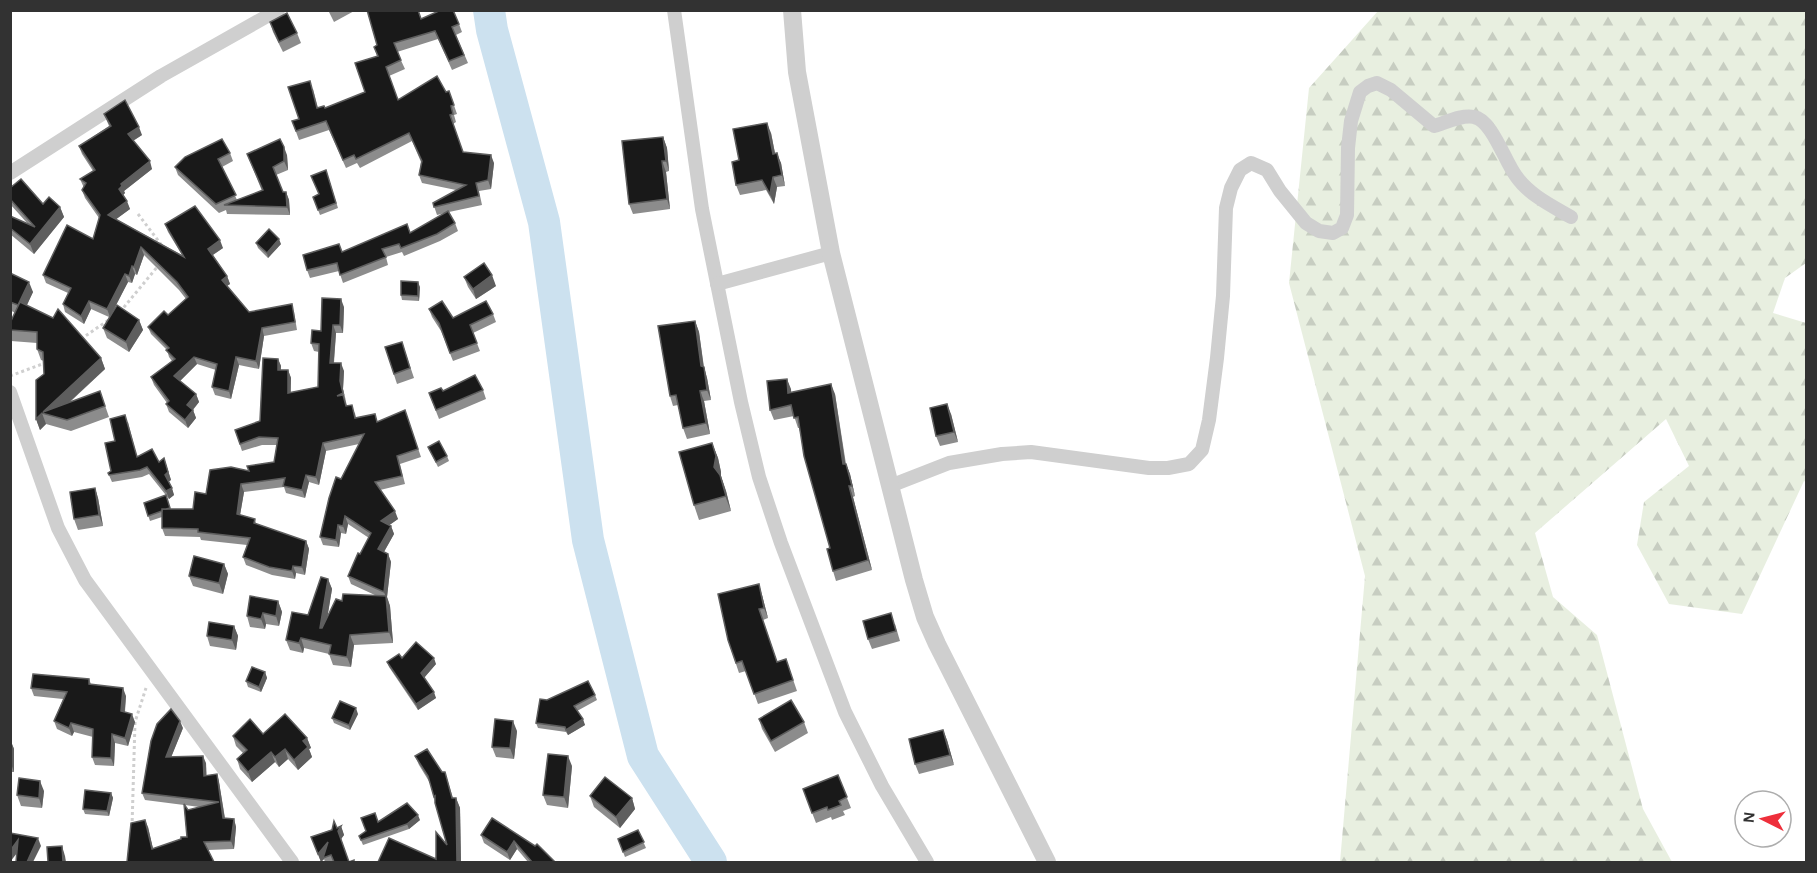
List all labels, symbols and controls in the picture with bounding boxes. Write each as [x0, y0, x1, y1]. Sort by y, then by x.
north arrow [1733, 789, 1793, 849]
text: N [1741, 811, 1758, 824]

